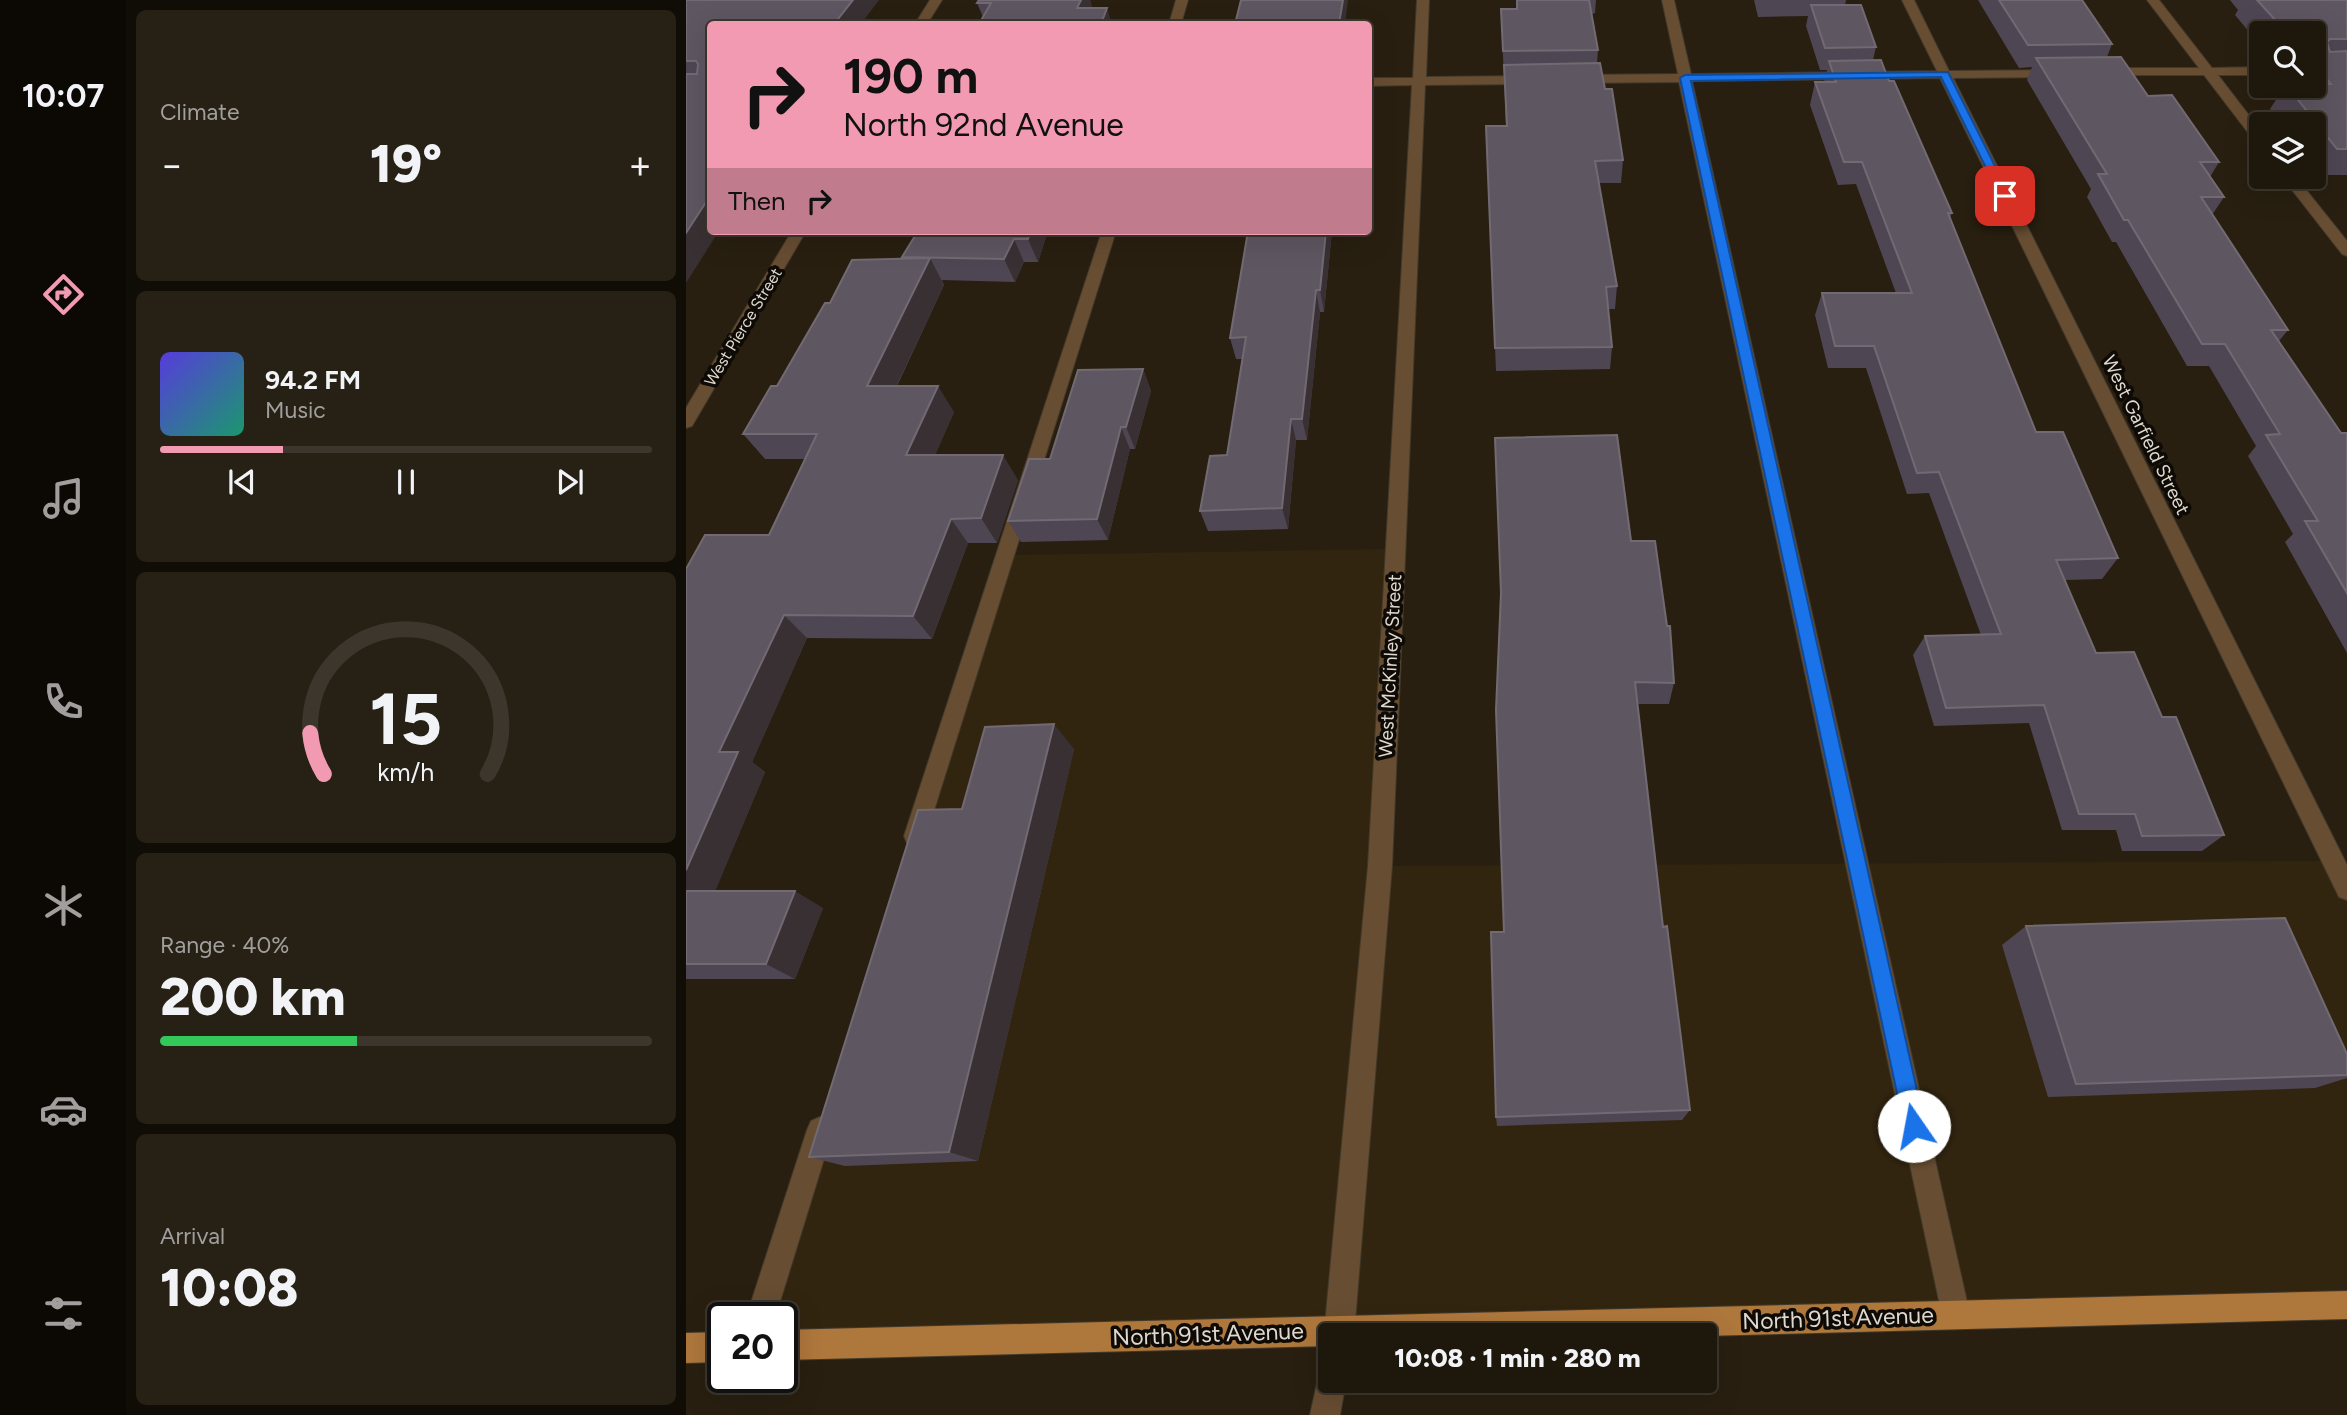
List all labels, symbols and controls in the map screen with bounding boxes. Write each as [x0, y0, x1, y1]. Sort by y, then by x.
map controls [2249, 21, 2326, 189]
button: search [2249, 21, 2326, 98]
text: 190 m [843, 46, 978, 105]
icon: right [728, 49, 819, 140]
text: 10:07 [22, 77, 104, 115]
text: Climate [160, 98, 239, 126]
text: North 92nd Avenue [843, 106, 1124, 144]
button: layers [2249, 112, 2326, 189]
text: 19° [370, 133, 442, 195]
text: − [160, 142, 184, 188]
text: + [628, 142, 652, 188]
pin [1975, 166, 2035, 226]
icon: arrive [1986, 177, 2024, 215]
icon: right [800, 182, 838, 220]
text: Then [728, 185, 786, 217]
street label: West Pierce Street [700, 265, 786, 389]
icon: directions [39, 270, 88, 319]
street label: West Garfield Street [2097, 352, 2195, 518]
text: 94.2 FM [265, 364, 361, 396]
text: Music [265, 396, 326, 424]
icon: previous [223, 463, 261, 501]
icon: pause [387, 463, 425, 501]
icon: next [551, 463, 589, 501]
icon: music [39, 474, 88, 523]
street label: West McKinley Street [1374, 574, 1406, 758]
text: 15 [369, 675, 443, 762]
icon: phone [39, 677, 88, 726]
text: km/h [377, 756, 435, 786]
icon: climate [39, 881, 88, 930]
text: Range · 40% [160, 931, 289, 959]
text: 200 km [160, 966, 346, 1028]
icon: car [39, 1085, 88, 1134]
position arrow [1877, 1089, 1951, 1163]
text: Arrival [160, 1222, 225, 1250]
text: 10:08 [160, 1257, 299, 1319]
icon: filters [39, 1289, 88, 1338]
street label: North 91st Avenue [1742, 1301, 1934, 1335]
speed limit sign: 20 [707, 1302, 798, 1393]
street label: North 91st Avenue [1112, 1317, 1304, 1351]
text: 10:08 · 1 min · 280 m [1394, 1342, 1641, 1374]

